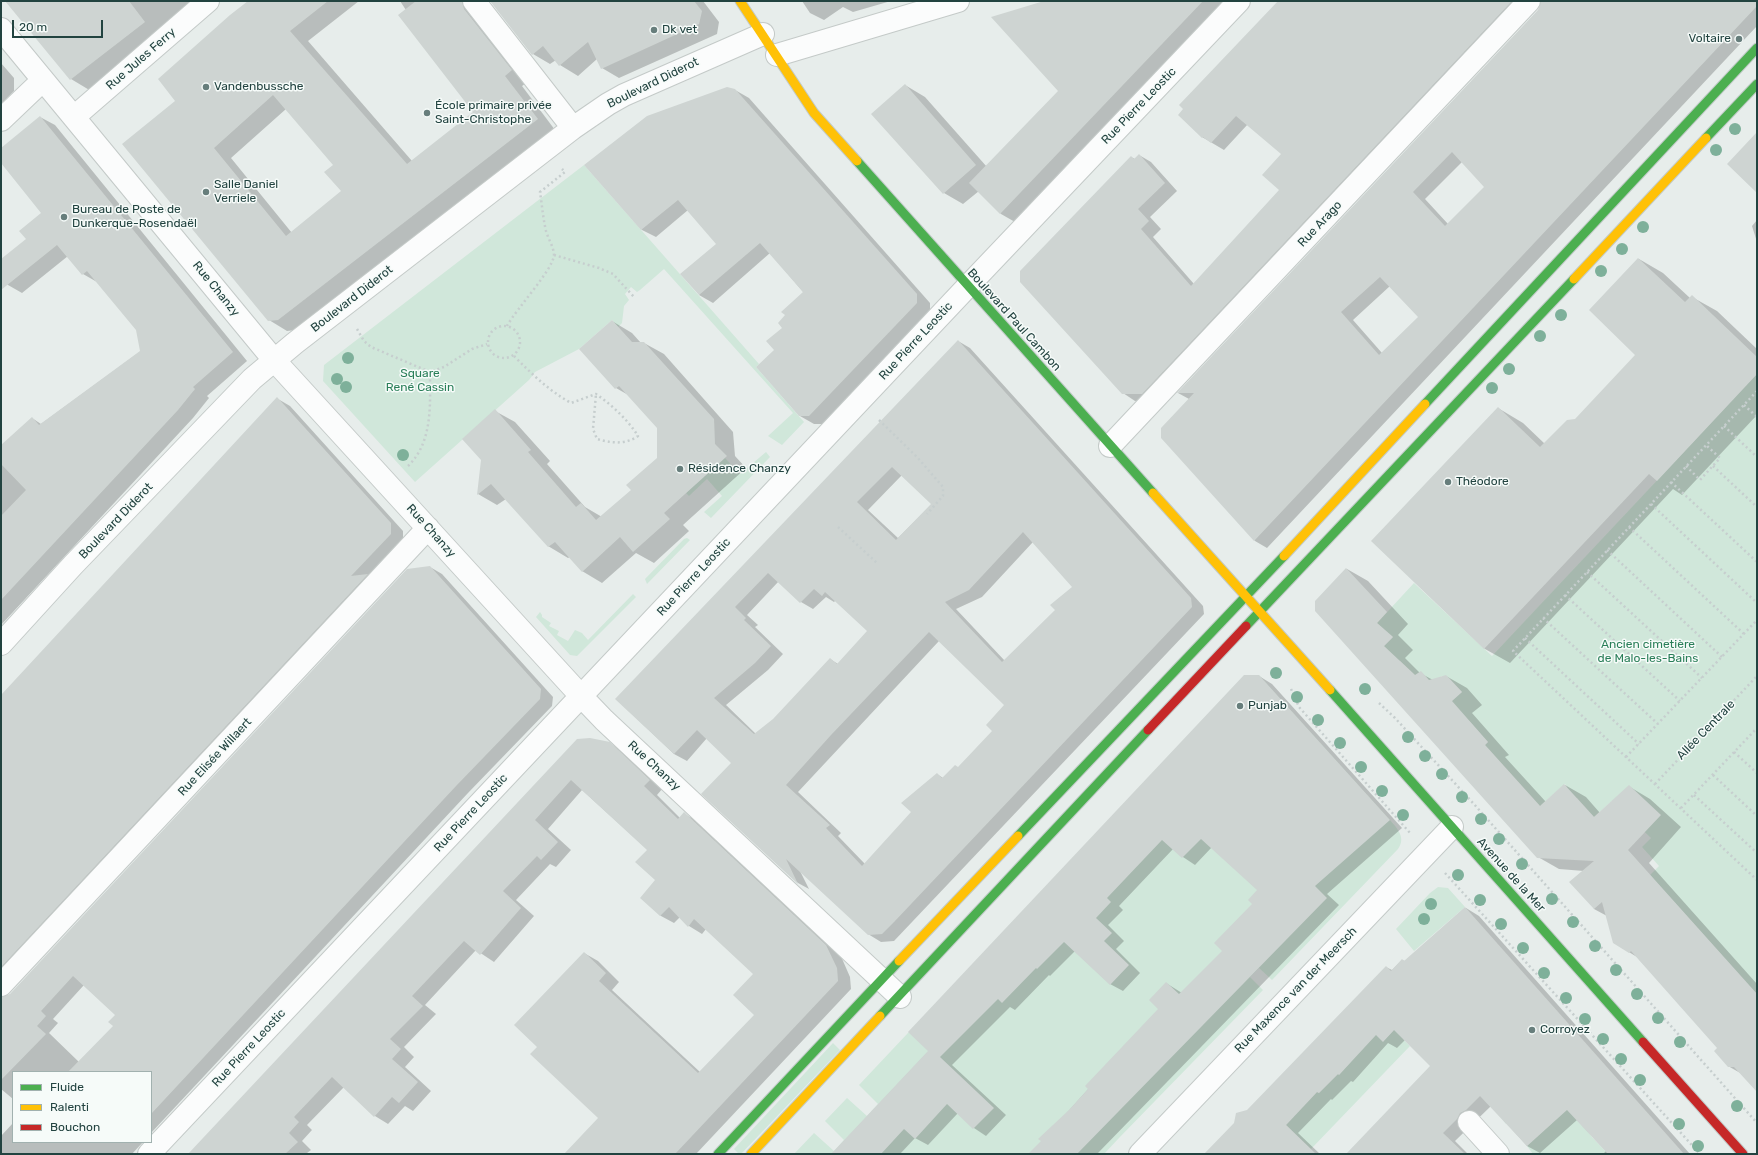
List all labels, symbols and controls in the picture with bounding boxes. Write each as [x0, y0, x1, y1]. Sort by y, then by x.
scale bar [14, 12, 105, 38]
text: 20 m [19, 20, 47, 34]
place label: Dk vet [662, 23, 697, 37]
street label: Rue Jules Ferry [103, 25, 179, 93]
marker: Dk vet [649, 25, 659, 35]
place label: Voltaire [1689, 32, 1731, 46]
marker: Voltaire [1734, 34, 1744, 44]
street label: Boulevard Diderot [605, 55, 701, 111]
street label: Rue Pierre Leostic [1099, 65, 1179, 147]
place label: Vandenbussche [214, 80, 303, 94]
marker: Vandenbussche [201, 82, 211, 92]
place label: École primaire privée Saint-Christophe [435, 99, 552, 127]
marker: École primaire privée Saint-Christophe [422, 108, 432, 118]
place label: Salle Daniel Verriele [214, 178, 278, 206]
marker: Salle Daniel Verriele [201, 187, 211, 197]
street label: Rue Arago [1295, 198, 1345, 250]
place label: Bureau de Poste de Dunkerque-Rosendaël [72, 203, 197, 231]
marker: Bureau de Poste de Dunkerque-Rosendaël [59, 212, 69, 222]
street label: Rue Chanzy [189, 259, 243, 319]
street label: Boulevard Diderot [308, 263, 396, 335]
street label: Boulevard Paul Cambon [964, 266, 1064, 374]
street label: Rue Pierre Leostic [876, 299, 956, 383]
park label: Square René Cassin [386, 367, 454, 395]
place label: Résidence Chanzy [688, 462, 791, 476]
marker: Résidence Chanzy [675, 464, 685, 474]
place label: Théodore [1456, 475, 1509, 489]
marker: Théodore [1443, 477, 1453, 487]
street label: Boulevard Diderot [76, 480, 156, 562]
street label: Rue Chanzy [403, 501, 459, 561]
street label: Rue Pierre Leostic [654, 535, 734, 619]
park label: Ancien cimetière de Malo-les-Bains [1598, 638, 1698, 666]
street label: Allée Centrale [1674, 697, 1738, 763]
place label: Punjab [1248, 699, 1287, 713]
marker: Punjab [1235, 701, 1245, 711]
street label: Rue Elisée Willaert [175, 715, 255, 799]
street label: Rue Chanzy [625, 738, 683, 794]
street label: Rue Pierre Leostic [431, 771, 511, 855]
street label: Avenue de la Mer [1474, 835, 1548, 915]
street label: Rue Maxence van der Meersch [1232, 924, 1360, 1056]
street label: Rue Pierre Leostic [209, 1006, 289, 1090]
place label: Corroyez [1540, 1023, 1590, 1037]
marker: Corroyez [1527, 1025, 1537, 1035]
legend [12, 1071, 152, 1143]
text: Fluide [50, 1080, 84, 1094]
text: Ralenti [50, 1100, 89, 1114]
text: Bouchon [50, 1120, 100, 1134]

